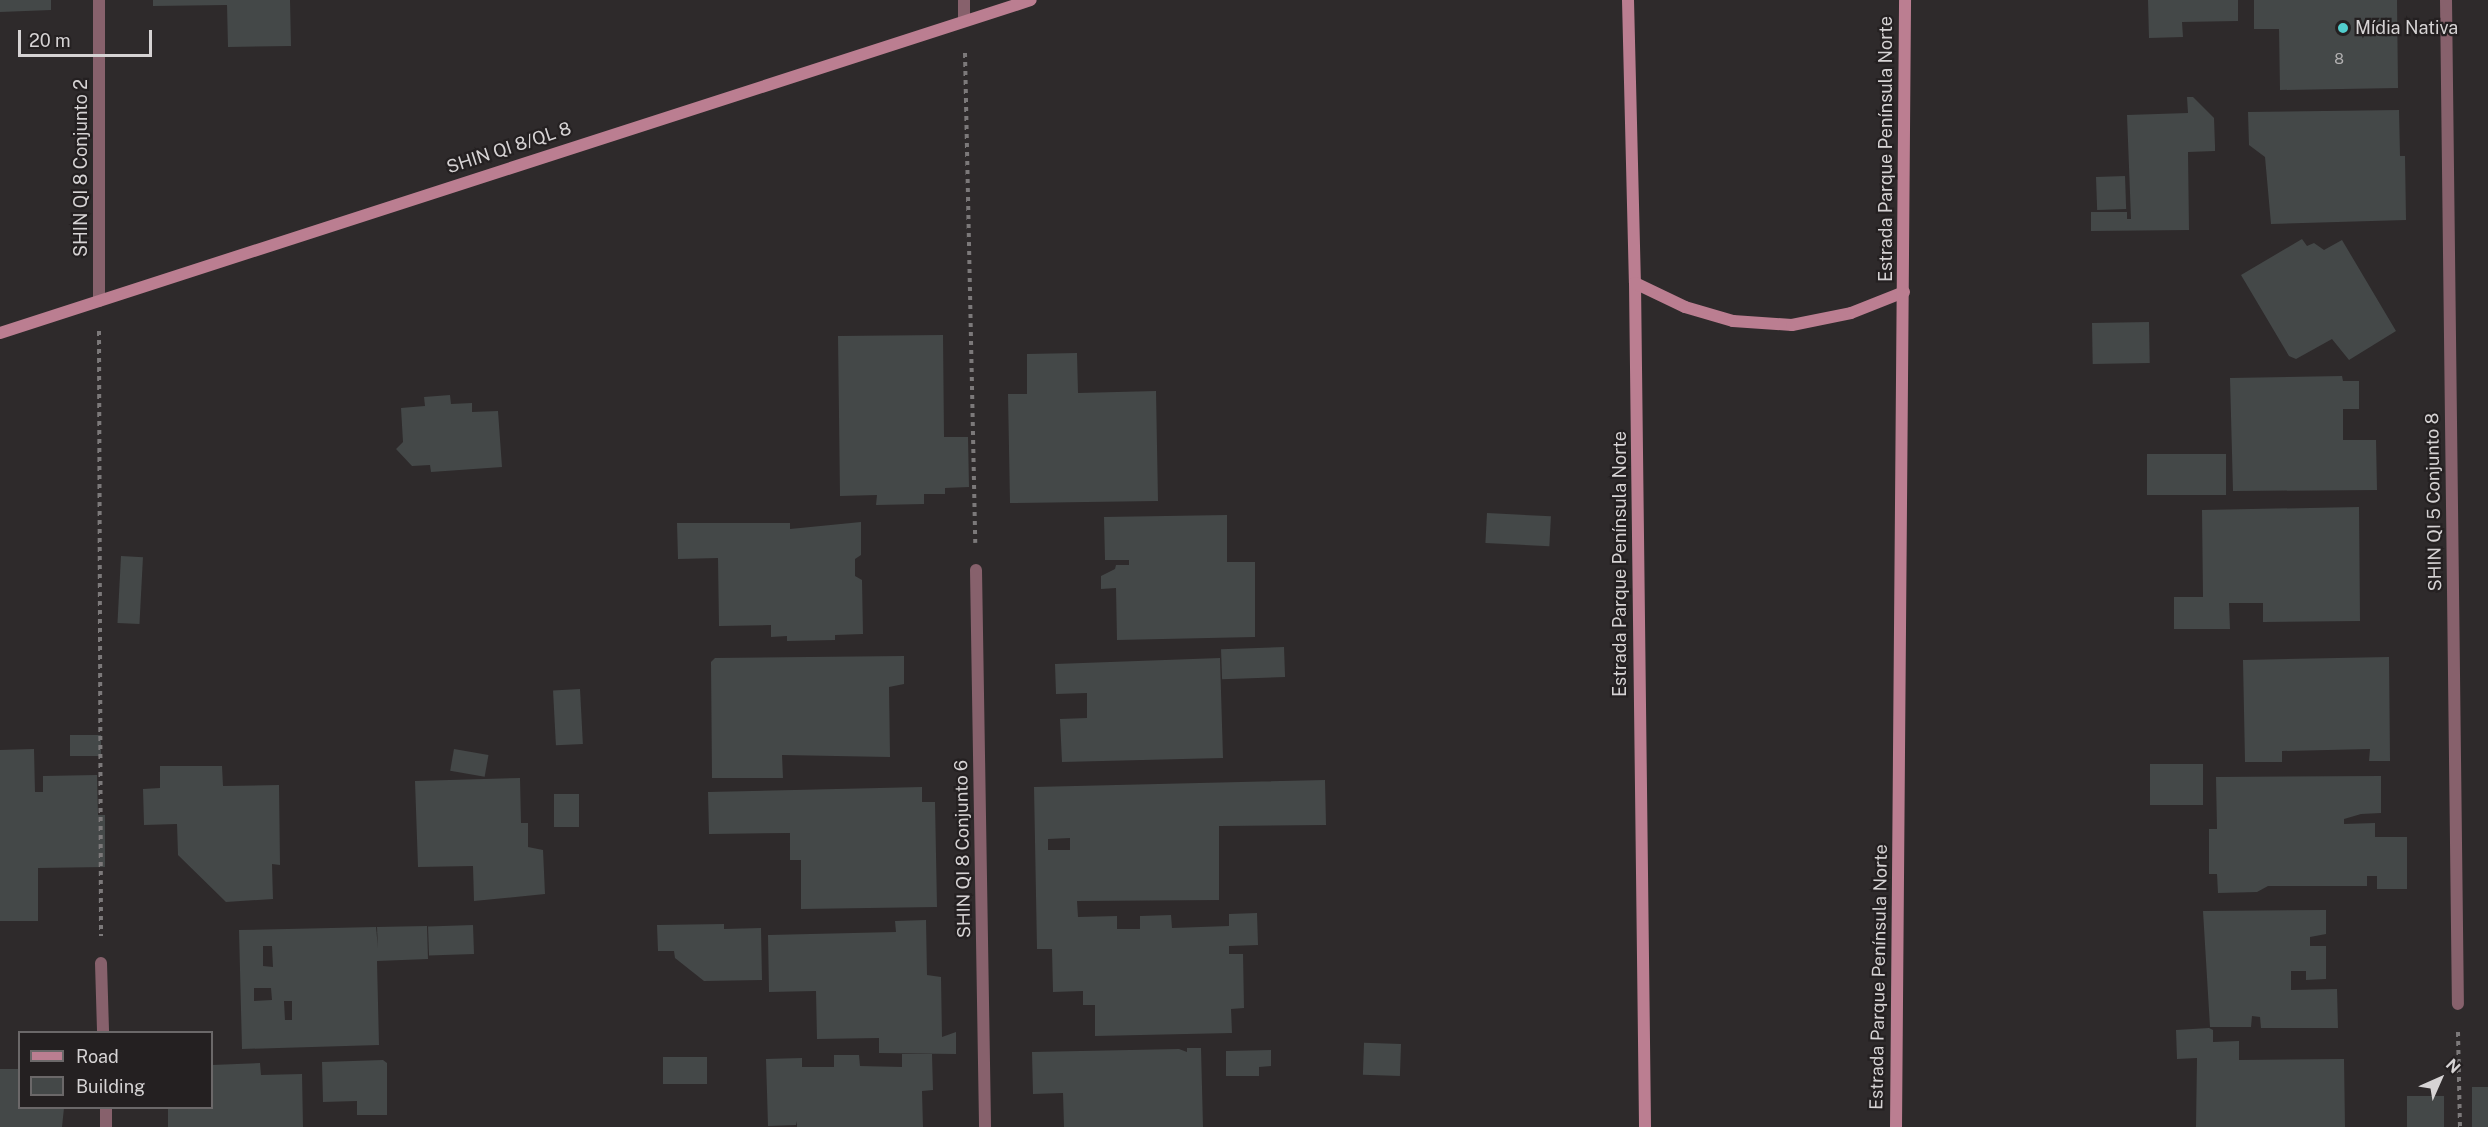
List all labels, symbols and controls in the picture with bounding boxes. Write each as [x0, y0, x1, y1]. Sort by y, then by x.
street label: Estrada Parque Península Norte [1875, 16, 1897, 282]
place label: Mídia Nativa [2355, 17, 2458, 39]
scale bar [21, 18, 154, 56]
marker: Mídia Nativa [2336, 21, 2350, 35]
text: 20 m [29, 30, 71, 51]
house number: 8 [2334, 50, 2344, 68]
street label: SHIN QI 8 Conjunto 2 [70, 79, 92, 257]
street label: SHIN QI 8/QL 8 [444, 118, 574, 178]
street label: SHIN QI 5 Conjunto 8 [2422, 412, 2446, 592]
street label: Estrada Parque Península Norte [1609, 431, 1631, 697]
street label: SHIN QI 8 Conjunto 6 [951, 760, 975, 938]
street label: Estrada Parque Península Norte [1866, 844, 1892, 1110]
legend [18, 1031, 213, 1109]
text: Road [76, 1046, 119, 1067]
north arrow [2410, 1049, 2470, 1109]
text: N [2442, 1055, 2464, 1077]
text: Building [76, 1076, 145, 1097]

